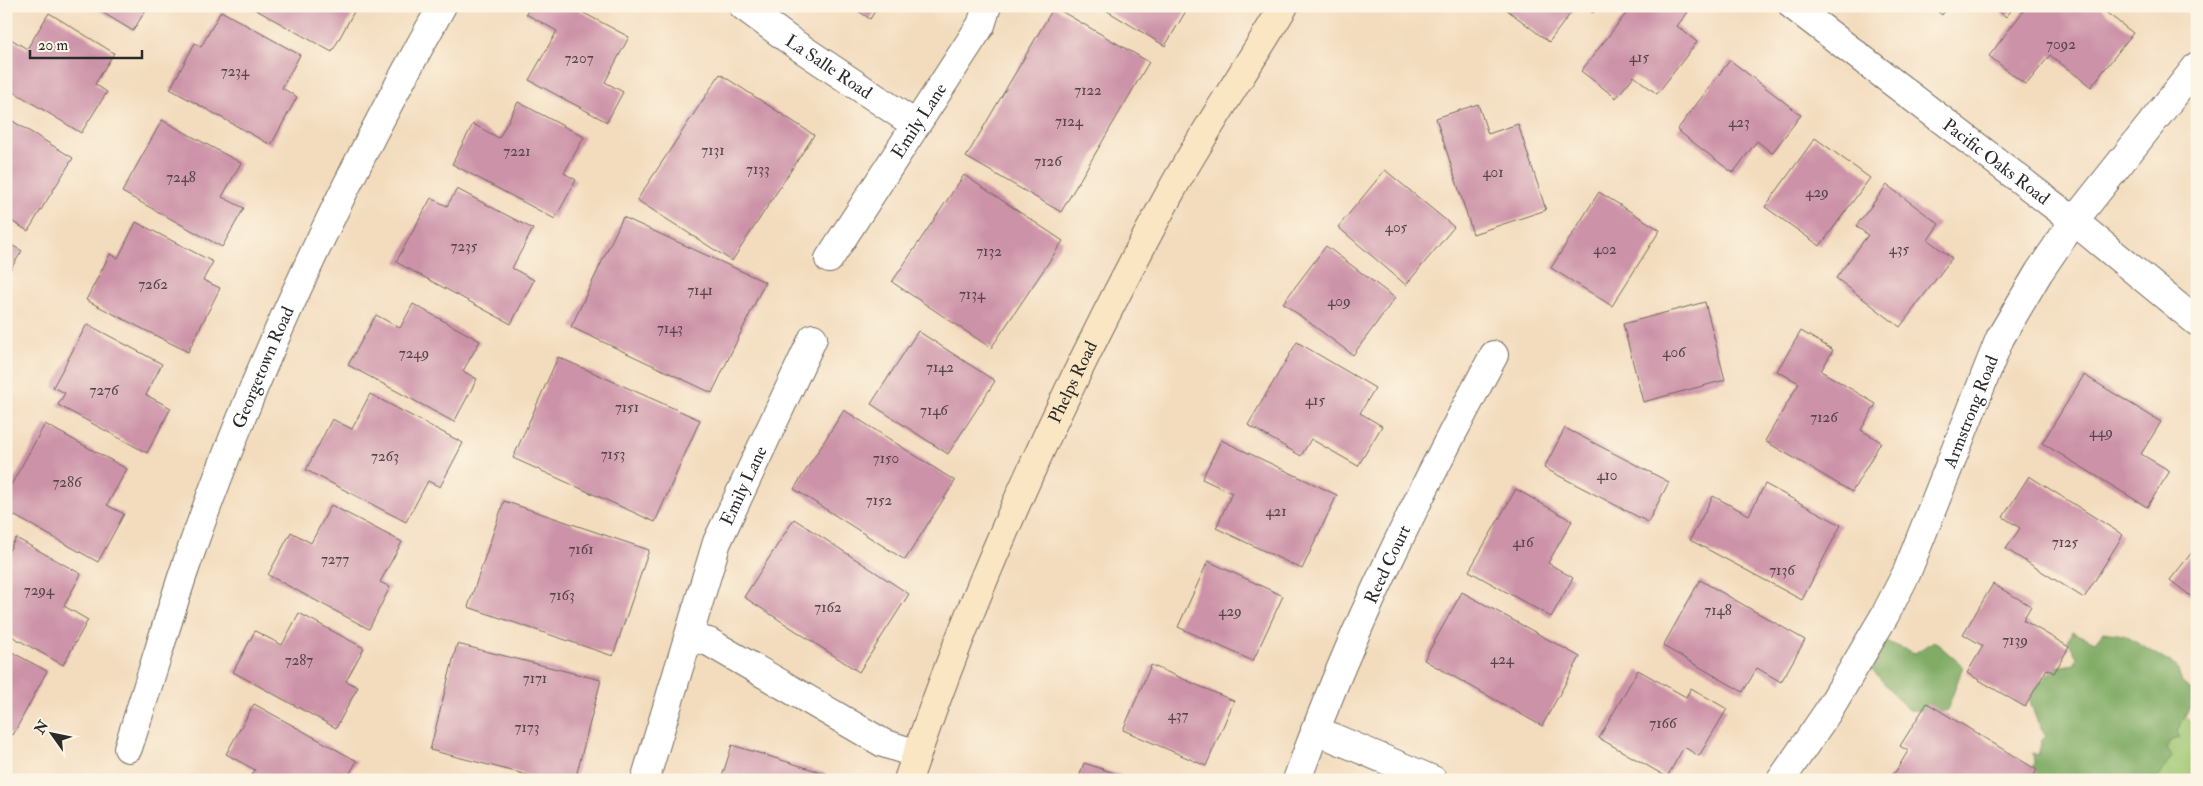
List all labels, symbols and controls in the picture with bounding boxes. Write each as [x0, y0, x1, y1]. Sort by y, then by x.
scale bar [30, 28, 142, 60]
street label: La Salle Road [781, 29, 877, 104]
house number: 7092 [2046, 35, 2076, 54]
text: 20 m [38, 36, 68, 55]
house number: 415 [1629, 48, 1649, 67]
house number: 7207 [564, 49, 594, 68]
house number: 7234 [221, 62, 250, 81]
street label: Emily Lane [886, 78, 952, 163]
house number: 7122 [1074, 81, 1102, 100]
house number: 7124 [1055, 112, 1084, 131]
house number: 423 [1728, 113, 1750, 132]
street label: Pacific Oaks Road [1938, 113, 2055, 210]
house number: 7131 [701, 141, 725, 160]
house number: 7221 [503, 142, 531, 161]
house number: 7126 [1034, 152, 1063, 171]
house number: 7133 [746, 160, 770, 179]
house number: 401 [1482, 163, 1504, 182]
house number: 7248 [166, 168, 196, 187]
house number: 429 [1805, 183, 1829, 202]
house number: 405 [1385, 218, 1408, 237]
house number: 7235 [451, 237, 478, 256]
house number: 402 [1593, 240, 1617, 259]
house number: 435 [1889, 240, 1910, 259]
house number: 7132 [976, 242, 1002, 261]
house number: 7262 [138, 275, 168, 294]
house number: 7141 [687, 281, 713, 300]
house number: 7134 [959, 285, 986, 304]
house number: 409 [1327, 292, 1351, 311]
street label: Georgetown Road [227, 303, 299, 432]
house number: 7143 [657, 319, 683, 338]
street label: Phelps Road [1043, 337, 1103, 427]
house number: 406 [1662, 343, 1687, 362]
house number: 7249 [399, 344, 429, 363]
street label: Armstrong Road [1938, 352, 2003, 472]
house number: 7142 [926, 358, 954, 377]
house number: 7276 [90, 381, 120, 400]
house number: 415 [1305, 391, 1325, 410]
house number: 7151 [615, 398, 639, 417]
house number: 7146 [920, 401, 949, 420]
house number: 7126 [1810, 408, 1839, 427]
house number: 449 [2089, 423, 2113, 442]
street label: Emily Lane [715, 442, 772, 529]
house number: 7153 [601, 445, 625, 464]
house number: 7263 [371, 447, 399, 466]
house number: 7150 [873, 449, 899, 468]
house number: 410 [1596, 466, 1618, 485]
house number: 7286 [52, 473, 83, 492]
house number: 7152 [866, 491, 893, 510]
house number: 421 [1265, 502, 1287, 521]
street label: Reed Court [1359, 521, 1416, 607]
house number: 416 [1513, 533, 1535, 552]
house number: 7125 [2052, 533, 2079, 552]
house number: 7161 [568, 540, 594, 559]
house number: 7277 [321, 550, 349, 569]
house number: 7136 [1769, 561, 1796, 580]
house number: 7294 [24, 581, 55, 600]
house number: 7163 [549, 586, 575, 605]
house number: 7162 [814, 598, 842, 617]
house number: 7148 [1704, 601, 1732, 620]
house number: 429 [1218, 602, 1242, 621]
house number: 7139 [2002, 631, 2028, 650]
house number: 424 [1490, 650, 1515, 669]
house number: 7287 [285, 651, 313, 670]
house number: 7171 [523, 669, 547, 688]
house number: 437 [1168, 706, 1188, 725]
north arrow [28, 708, 78, 758]
house number: 7166 [1649, 714, 1678, 733]
text: N [30, 717, 52, 738]
house number: 7173 [515, 718, 539, 737]

